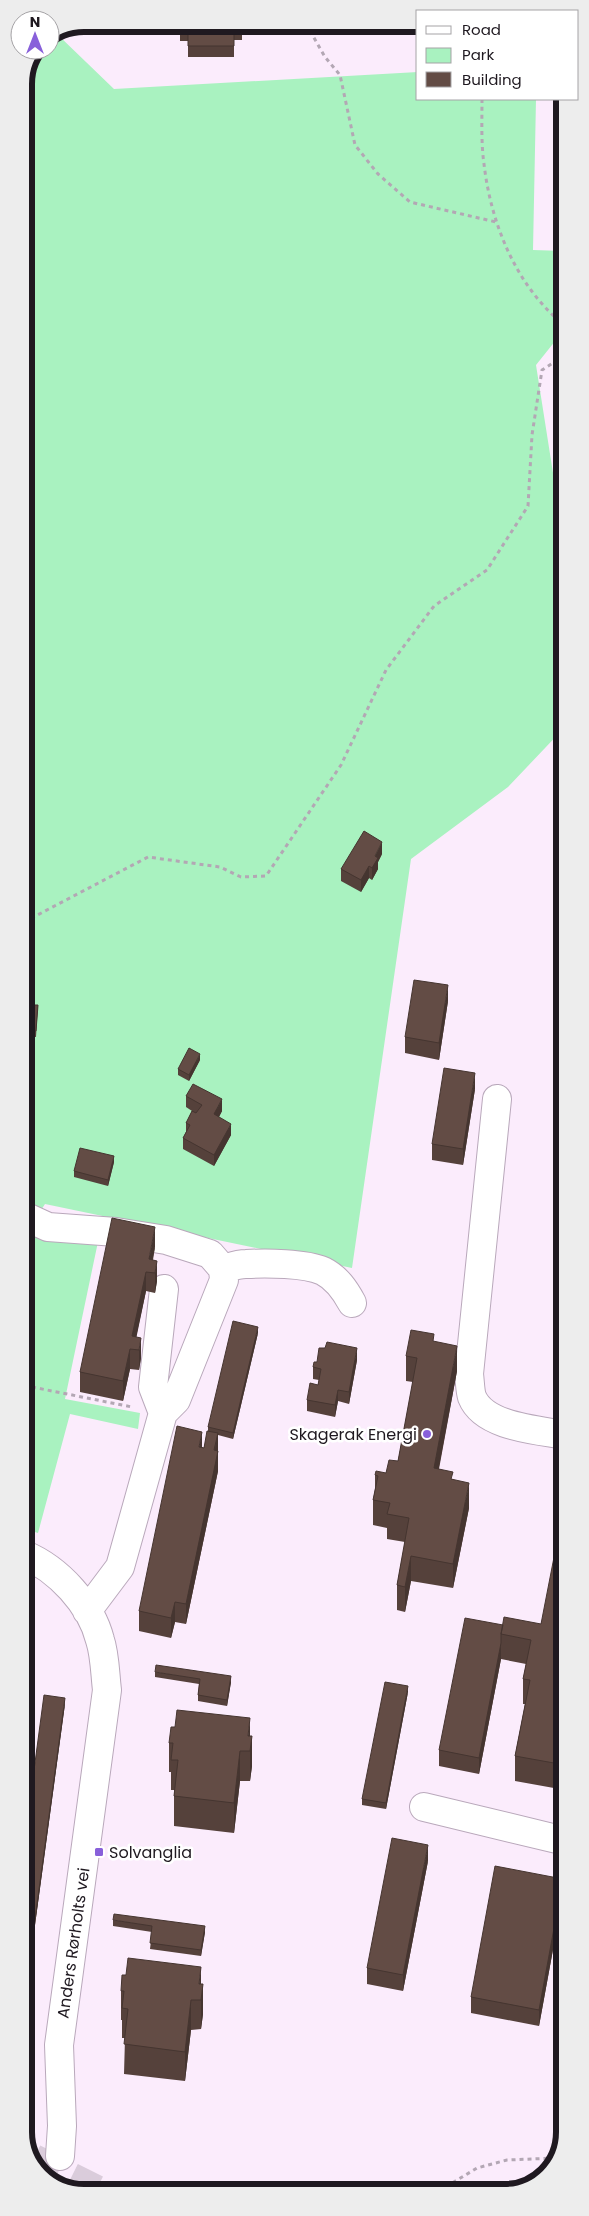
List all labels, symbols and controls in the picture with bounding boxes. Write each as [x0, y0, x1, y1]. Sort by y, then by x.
north arrow [10, 10, 60, 60]
legend [416, 10, 579, 100]
text: N [30, 12, 40, 32]
text: Road [462, 19, 501, 40]
text: Park [462, 44, 494, 65]
text: Building [462, 69, 522, 90]
place label: Skagerak Energi [289, 1423, 417, 1446]
marker: Skagerak Energi [421, 1428, 433, 1440]
place label: Solvanglia [109, 1841, 192, 1864]
marker: Solvanglia [93, 1846, 105, 1858]
street label: Anders Rørholts vei [52, 1866, 95, 2020]

